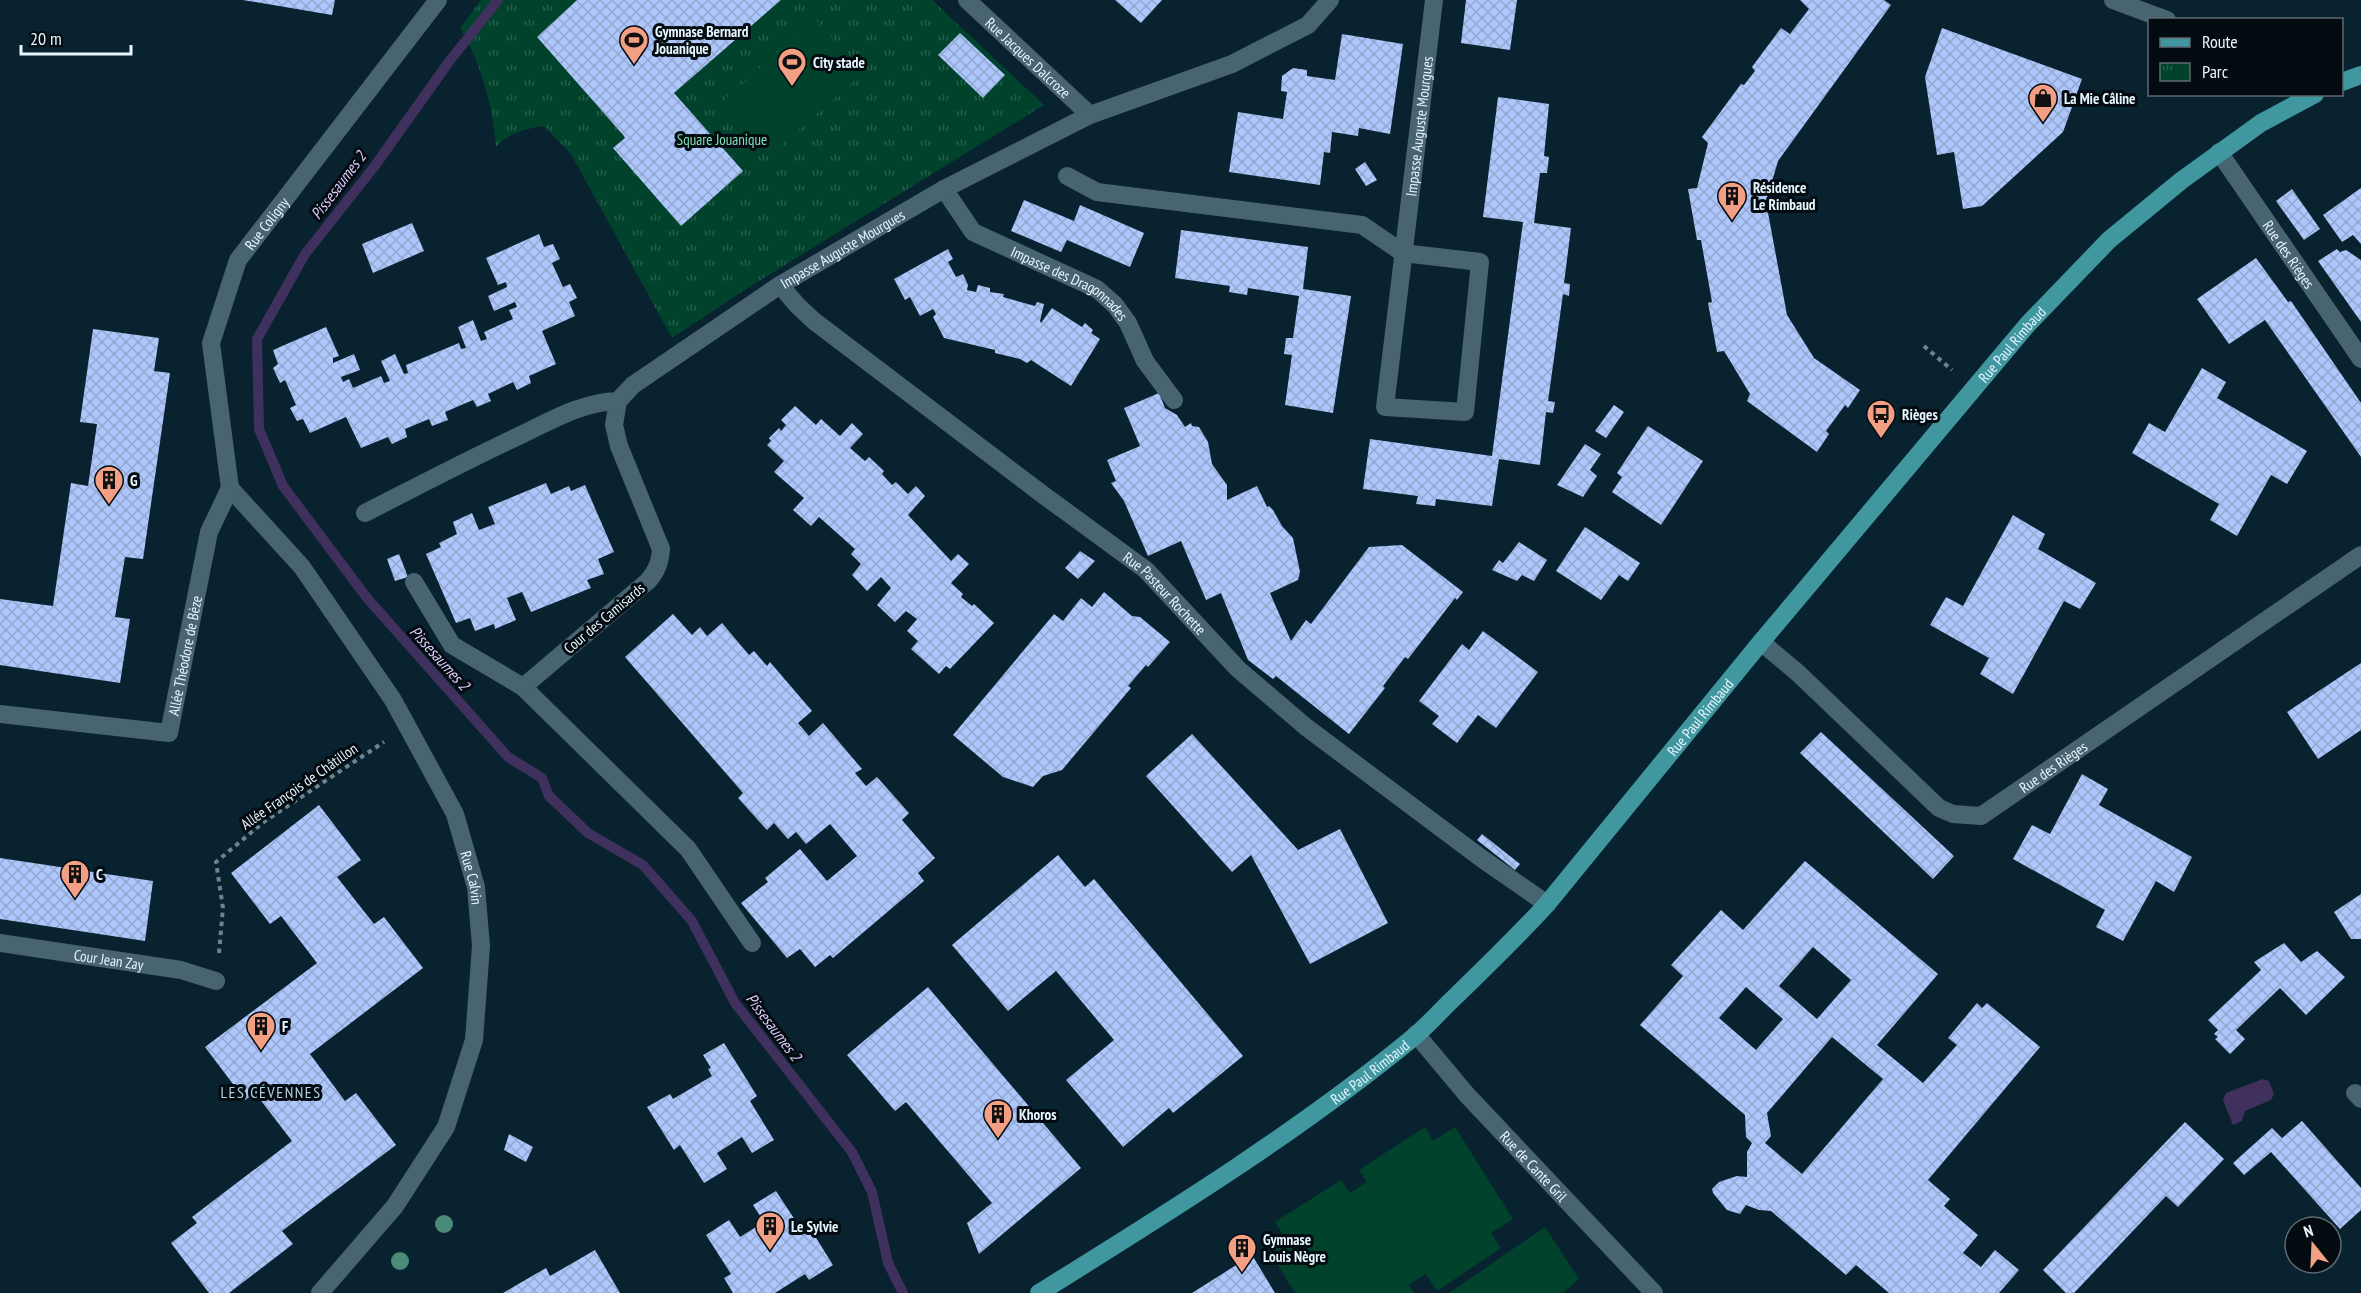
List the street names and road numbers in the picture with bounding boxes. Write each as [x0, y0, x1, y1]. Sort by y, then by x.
street label: Rue Jacques Dalcroze [982, 13, 1075, 102]
street label: Impasse Auguste Mourgues [1401, 55, 1437, 197]
street label: Rue Coligny [240, 193, 293, 253]
street label: Impasse Auguste Mourgues [777, 205, 908, 292]
street label: Rue des Rièges [2259, 217, 2319, 292]
street label: Impasse des Dragonnades [1008, 241, 1132, 324]
street label: Rue Paul Rimbaud [1974, 302, 2050, 386]
street label: Rue Pasteur Rochette [1120, 547, 1210, 638]
street label: Cour des Camisards [560, 579, 648, 657]
street label: Allée Théodore de Bèze [163, 594, 206, 717]
street label: Rue Paul Rimbaud [1663, 674, 1737, 760]
street label: Rue des Rièges [2015, 737, 2091, 797]
street label: Allée François de Châtillon [237, 739, 361, 833]
street label: Rue Calvin [457, 849, 487, 905]
street label: Cour Jean Zay [73, 945, 145, 974]
street label: Rue Paul Rimbaud [1326, 1035, 1413, 1108]
street label: Rue de Cante Gril [1496, 1127, 1572, 1205]

